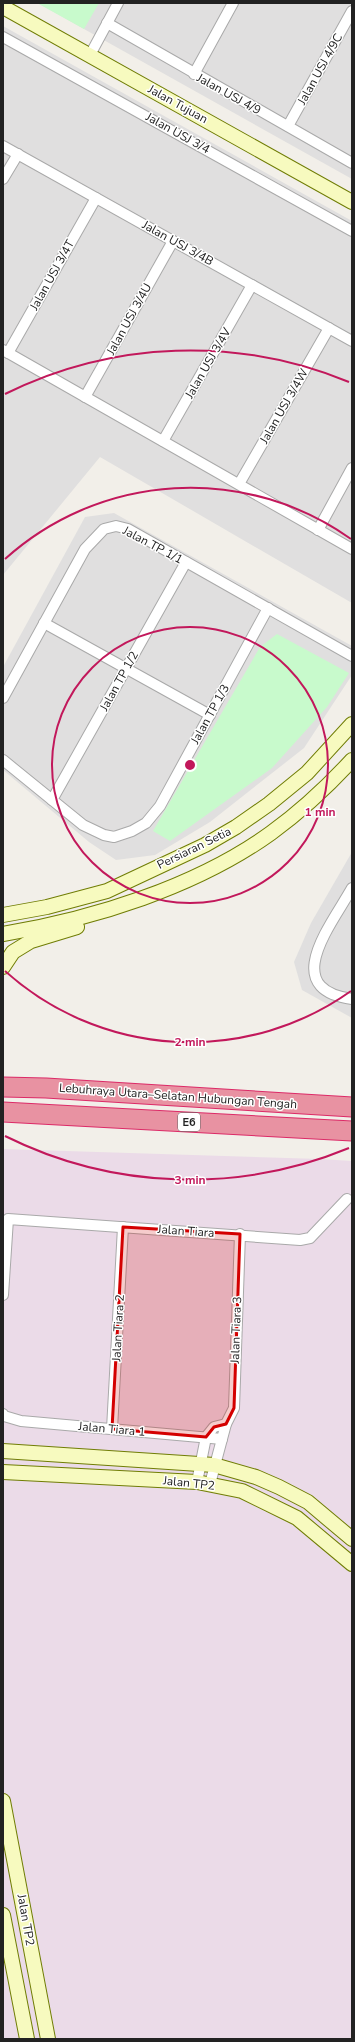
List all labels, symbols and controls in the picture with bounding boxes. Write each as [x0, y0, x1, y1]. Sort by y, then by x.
street label: Jalan USJ 4/9C [293, 31, 346, 108]
street label: Jalan USJ 4/9 [193, 69, 264, 118]
street label: Jalan Tujuan [144, 81, 211, 127]
street label: Jalan USJ 3/4 [142, 108, 213, 157]
street label: Jalan USJ 3/4B [139, 216, 216, 269]
street label: Jalan USJ 3/4T [26, 236, 78, 314]
street label: Jalan USJ 3/4U [102, 280, 155, 359]
street label: Jalan USJ 3/4V [181, 324, 235, 402]
street label: Jalan USJ 3/4W [256, 366, 312, 447]
street label: Jalan TP 1/1 [119, 522, 186, 568]
street label: Jalan TP 1/2 [96, 648, 142, 715]
street label: Jalan TP 1/3 [187, 681, 233, 748]
centre of rings [183, 758, 197, 772]
text: 1 min [304, 804, 336, 820]
street label: Persiaran Setia [154, 823, 234, 873]
text: 2 min [174, 1034, 206, 1050]
street label: Lebuhraya Utara–Selatan Hubungan Tengah [58, 1080, 298, 1112]
road number: E6 [178, 1113, 200, 1131]
text: 3 min [174, 1172, 206, 1188]
street label: Jalan Tiara [156, 1221, 215, 1241]
street label: Jalan Tiara 2 [108, 1294, 128, 1363]
street label: Jalan Tiara 3 [227, 1296, 245, 1365]
street label: Jalan Tiara 1 [77, 1418, 146, 1440]
street label: Jalan TP2 [161, 1472, 216, 1494]
street label: Jalan TP2 [13, 1892, 38, 1947]

